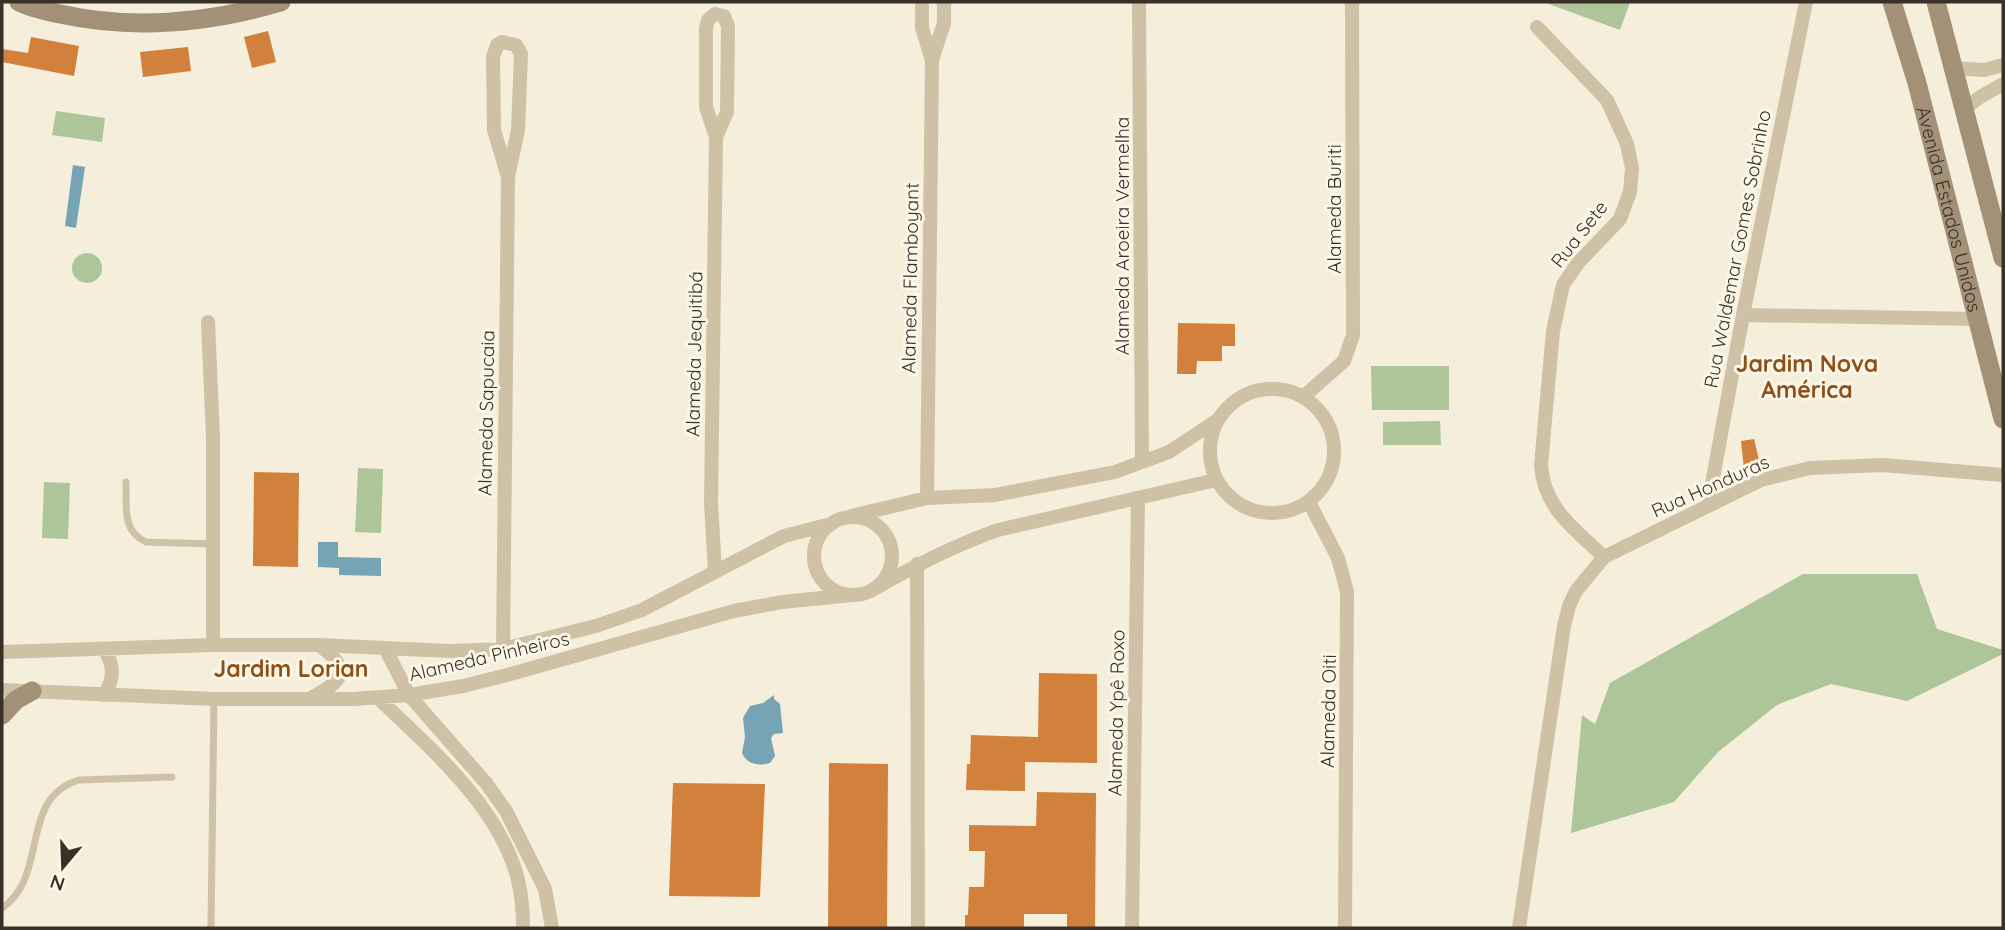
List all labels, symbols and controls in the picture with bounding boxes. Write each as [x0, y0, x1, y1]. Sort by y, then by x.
street label: Avenida Estados Unidos [1911, 104, 1987, 314]
street label: Rua Waldemar Gomes Sobrinho [1698, 108, 1776, 390]
street label: Alameda Aroeira Vermelha [1110, 117, 1134, 355]
street label: Alameda Buriti [1322, 144, 1346, 274]
street label: Alameda Flamboyant [896, 182, 924, 374]
street label: Rua Sete [1545, 196, 1613, 272]
street label: Alameda Jequitibá [681, 271, 707, 437]
street label: Alameda Sapucaia [473, 330, 499, 496]
district label: Jardim Nova América [1736, 349, 1878, 404]
street label: Rua Honduras [1647, 449, 1773, 523]
street label: Alameda Pinheiros [407, 626, 572, 686]
street label: Alameda Ypê Roxo [1103, 630, 1129, 796]
district label: Jardim Lorian [214, 654, 368, 683]
street label: Alameda Oiti [1315, 654, 1341, 768]
north arrow [28, 832, 98, 902]
text: N [47, 869, 68, 897]

